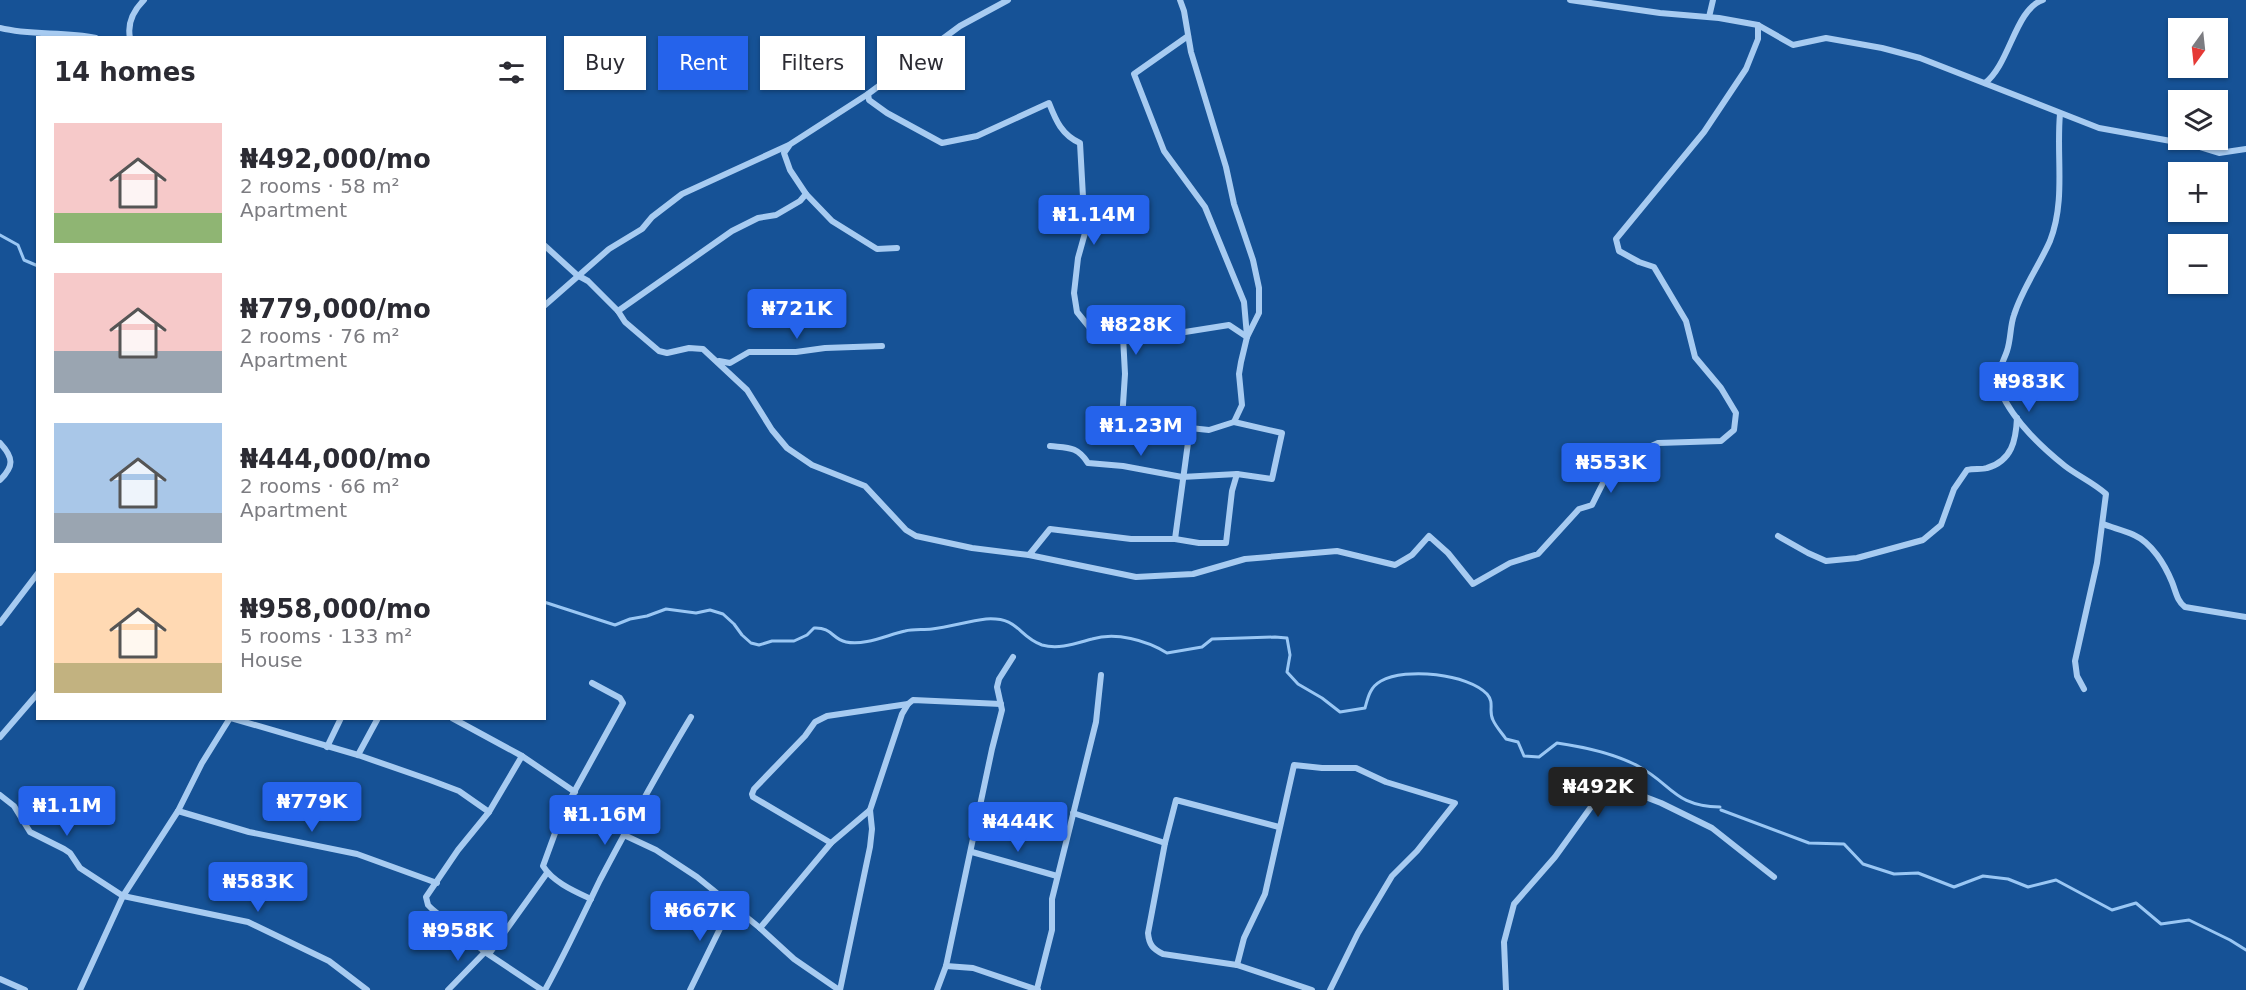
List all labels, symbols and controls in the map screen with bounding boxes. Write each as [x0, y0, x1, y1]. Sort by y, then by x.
north arrow [2168, 18, 2228, 78]
map controls [2168, 18, 2228, 294]
chip: Buy [564, 36, 646, 90]
chip: Rent [658, 36, 748, 90]
chip: Filters [760, 36, 865, 90]
chip: New [877, 36, 965, 90]
icon: filters [495, 56, 528, 89]
text: 14 homes [54, 57, 196, 87]
button: layers [2168, 90, 2228, 150]
text: ₦492,000/mo [240, 144, 431, 174]
icon: home [102, 147, 174, 219]
button: + [2168, 162, 2228, 222]
text: 2 rooms · 58 m² [240, 174, 400, 198]
pin: ₦1.14M [1045, 195, 1143, 246]
text: Apartment [240, 198, 347, 222]
text: ₦1.14M [1052, 202, 1136, 226]
button: − [2168, 234, 2228, 294]
pin: ₦721K [755, 289, 839, 340]
text: ₦779,000/mo [240, 294, 431, 324]
text: ₦721K [761, 296, 833, 320]
icon: home [102, 297, 174, 369]
pin: ₦828K [1094, 305, 1178, 356]
text: ₦828K [1100, 312, 1172, 336]
text: 2 rooms · 76 m² [240, 324, 400, 348]
text: Apartment [240, 348, 347, 372]
pin: ₦983K [1987, 362, 2071, 413]
text: ₦983K [1993, 369, 2065, 393]
pin: ₦1.23M [1092, 406, 1190, 457]
text: ₦1.23M [1099, 413, 1183, 437]
pin: ₦553K [1569, 443, 1653, 494]
text: ₦444,000/mo [240, 444, 431, 474]
icon: home [102, 447, 174, 519]
text: ₦553K [1575, 450, 1647, 474]
text: 2 rooms · 66 m² [240, 474, 400, 498]
text: Apartment [240, 498, 347, 522]
text: ₦958,000/mo [240, 594, 431, 624]
icon: home [102, 597, 174, 669]
text: 5 rooms · 133 m² [240, 624, 412, 648]
text: House [240, 648, 303, 672]
pin: ₦492K [1556, 767, 1640, 818]
text: ₦492K [1562, 774, 1634, 798]
pin: ₦779K [270, 782, 354, 833]
pin: ₦1.1M [25, 786, 109, 837]
text: ₦779K [276, 789, 348, 813]
text: ₦1.1M [32, 793, 102, 817]
pin: ₦1.16M [556, 795, 654, 846]
text: ₦1.16M [563, 802, 647, 826]
pin: ₦444K [976, 802, 1060, 853]
text: ₦444K [982, 809, 1054, 833]
pin: ₦583K [216, 862, 300, 913]
text: ₦583K [222, 869, 294, 893]
pin: ₦667K [658, 891, 742, 942]
text: ₦667K [664, 898, 736, 922]
pin: ₦958K [416, 911, 500, 962]
text: ₦958K [422, 918, 494, 942]

